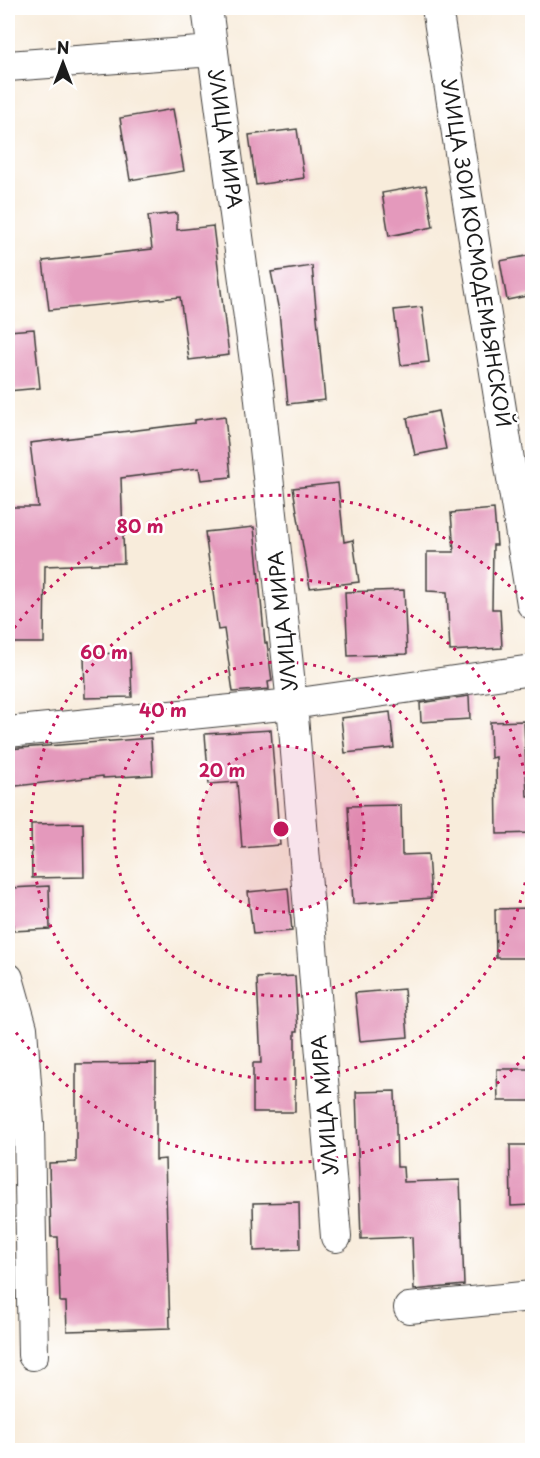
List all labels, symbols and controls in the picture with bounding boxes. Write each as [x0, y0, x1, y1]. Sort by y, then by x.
north arrow [33, 33, 93, 93]
text: N [57, 35, 69, 59]
street label: УЛИЦА МИРА [201, 67, 251, 211]
street label: УЛИЦА ЗОИ КОСМОДЕМЬЯНСКОЙ [435, 76, 519, 429]
text: 80 m [116, 512, 164, 539]
street label: УЛИЦА МИРА [260, 550, 304, 693]
text: 60 m [80, 638, 128, 665]
text: 40 m [139, 696, 187, 723]
text: 20 m [199, 756, 245, 783]
centre of rings [271, 819, 291, 839]
street label: УЛИЦА МИРА [303, 1034, 345, 1177]

